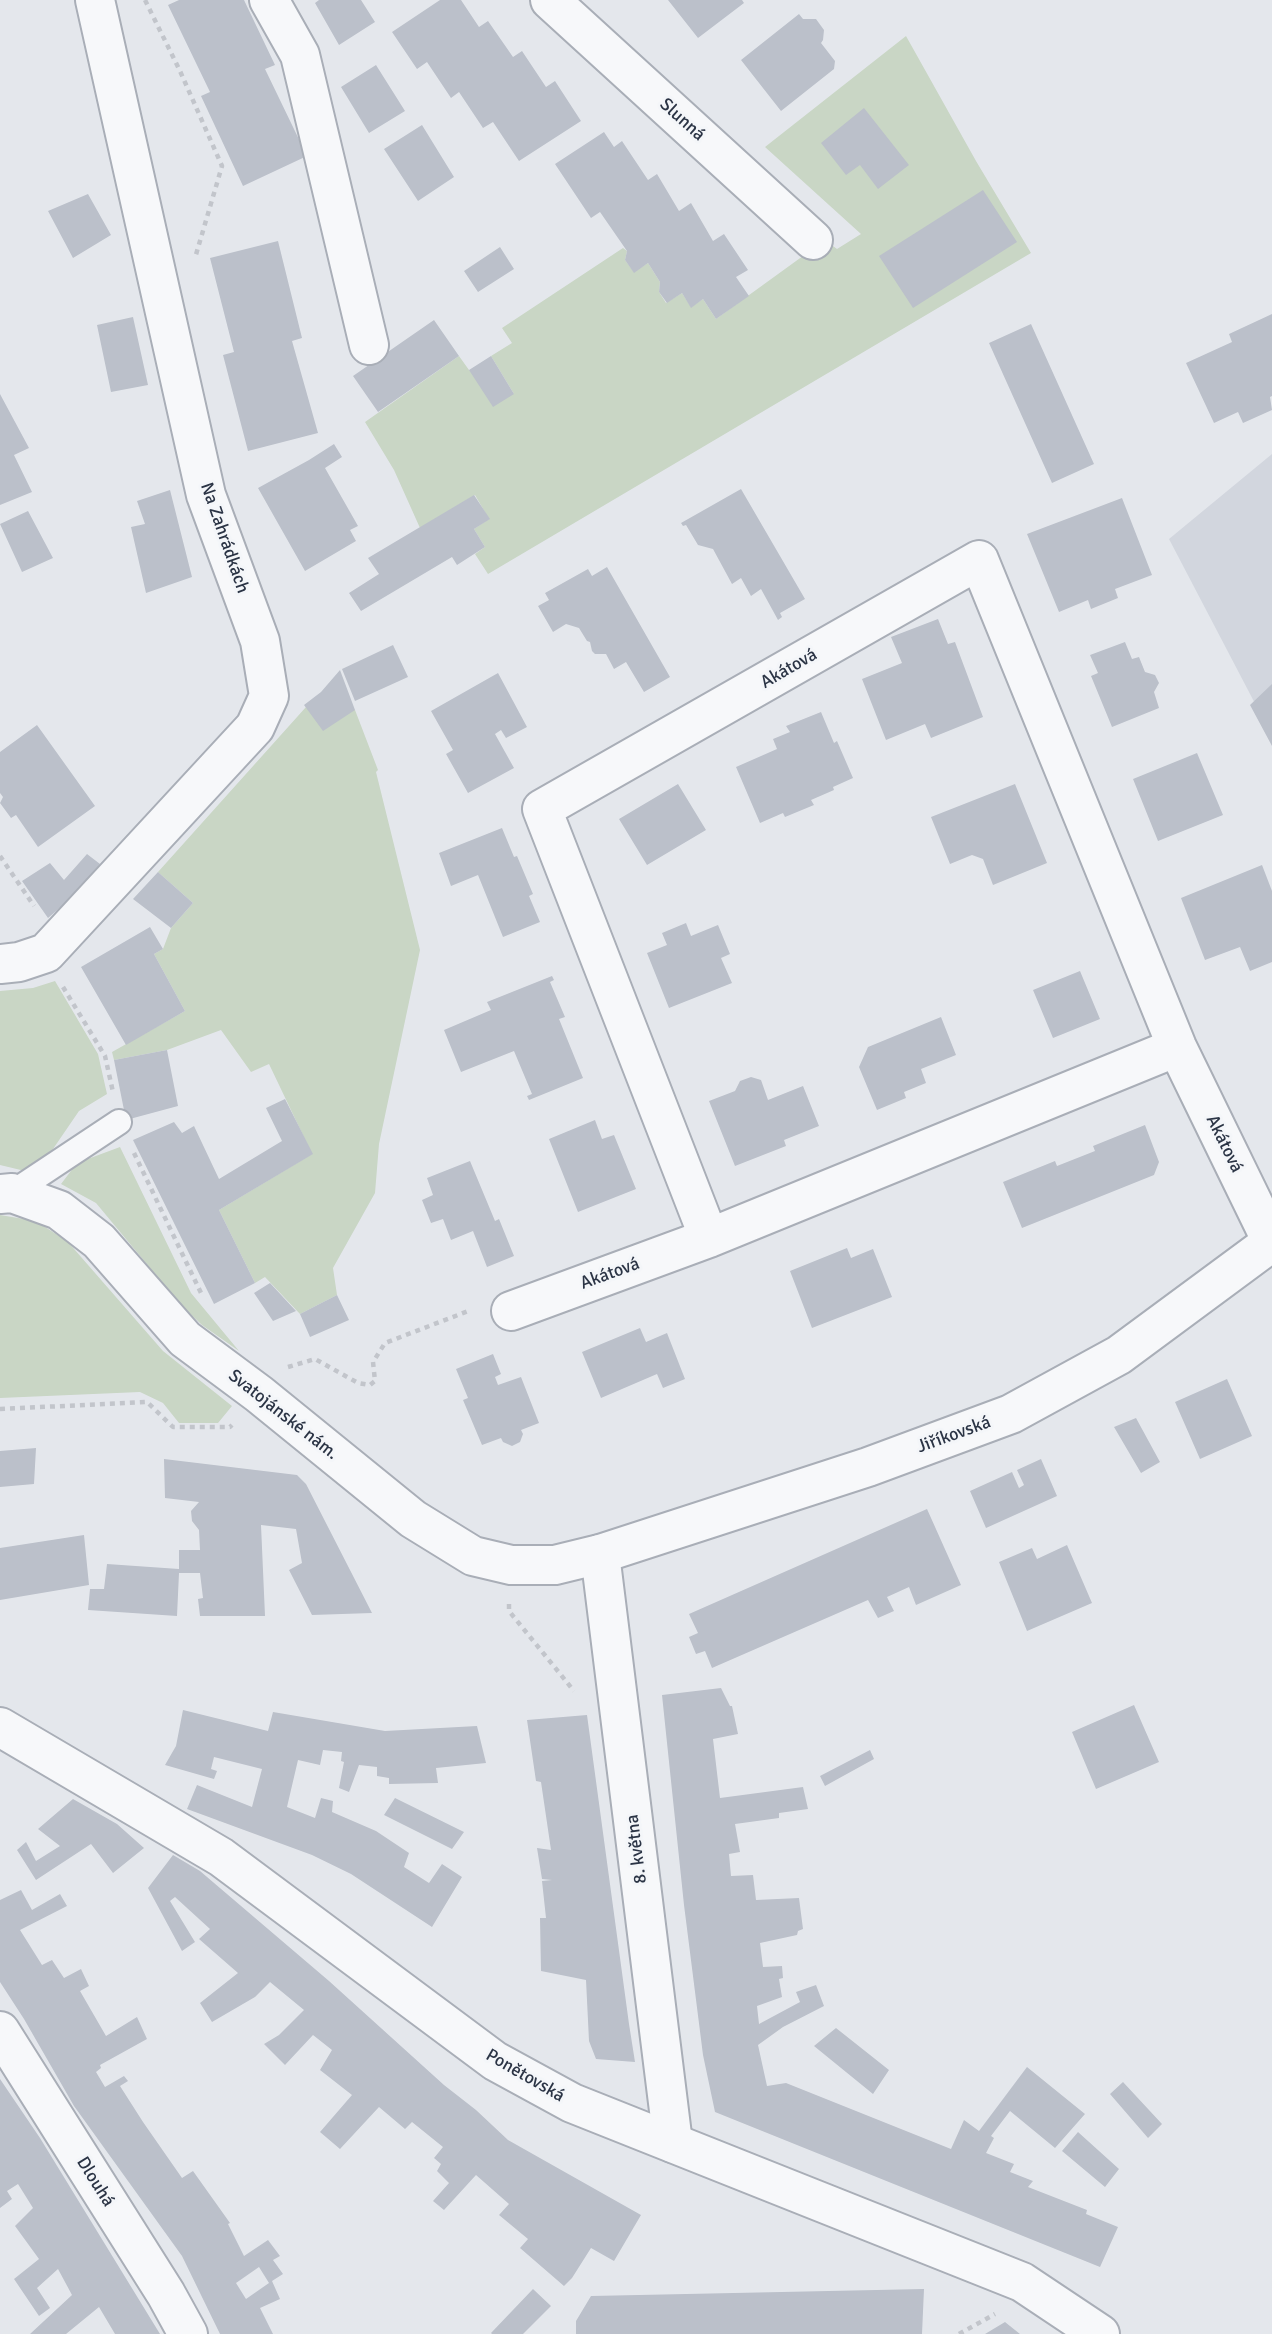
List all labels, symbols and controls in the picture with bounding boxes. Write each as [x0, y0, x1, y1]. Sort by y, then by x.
street label: Slunná [655, 94, 709, 146]
street label: Na Zahrádkách [195, 480, 253, 596]
street label: Akátová [757, 644, 821, 694]
street label: Akátová [1201, 1112, 1247, 1176]
street label: Akátová [577, 1253, 643, 1295]
street label: Svatojánské nám. [224, 1365, 342, 1465]
street label: Jiříkovská [914, 1412, 994, 1458]
street label: 8. května [622, 1813, 652, 1885]
street label: Ponětovská [482, 2045, 568, 2107]
street label: Dlouhá [71, 2153, 119, 2211]

